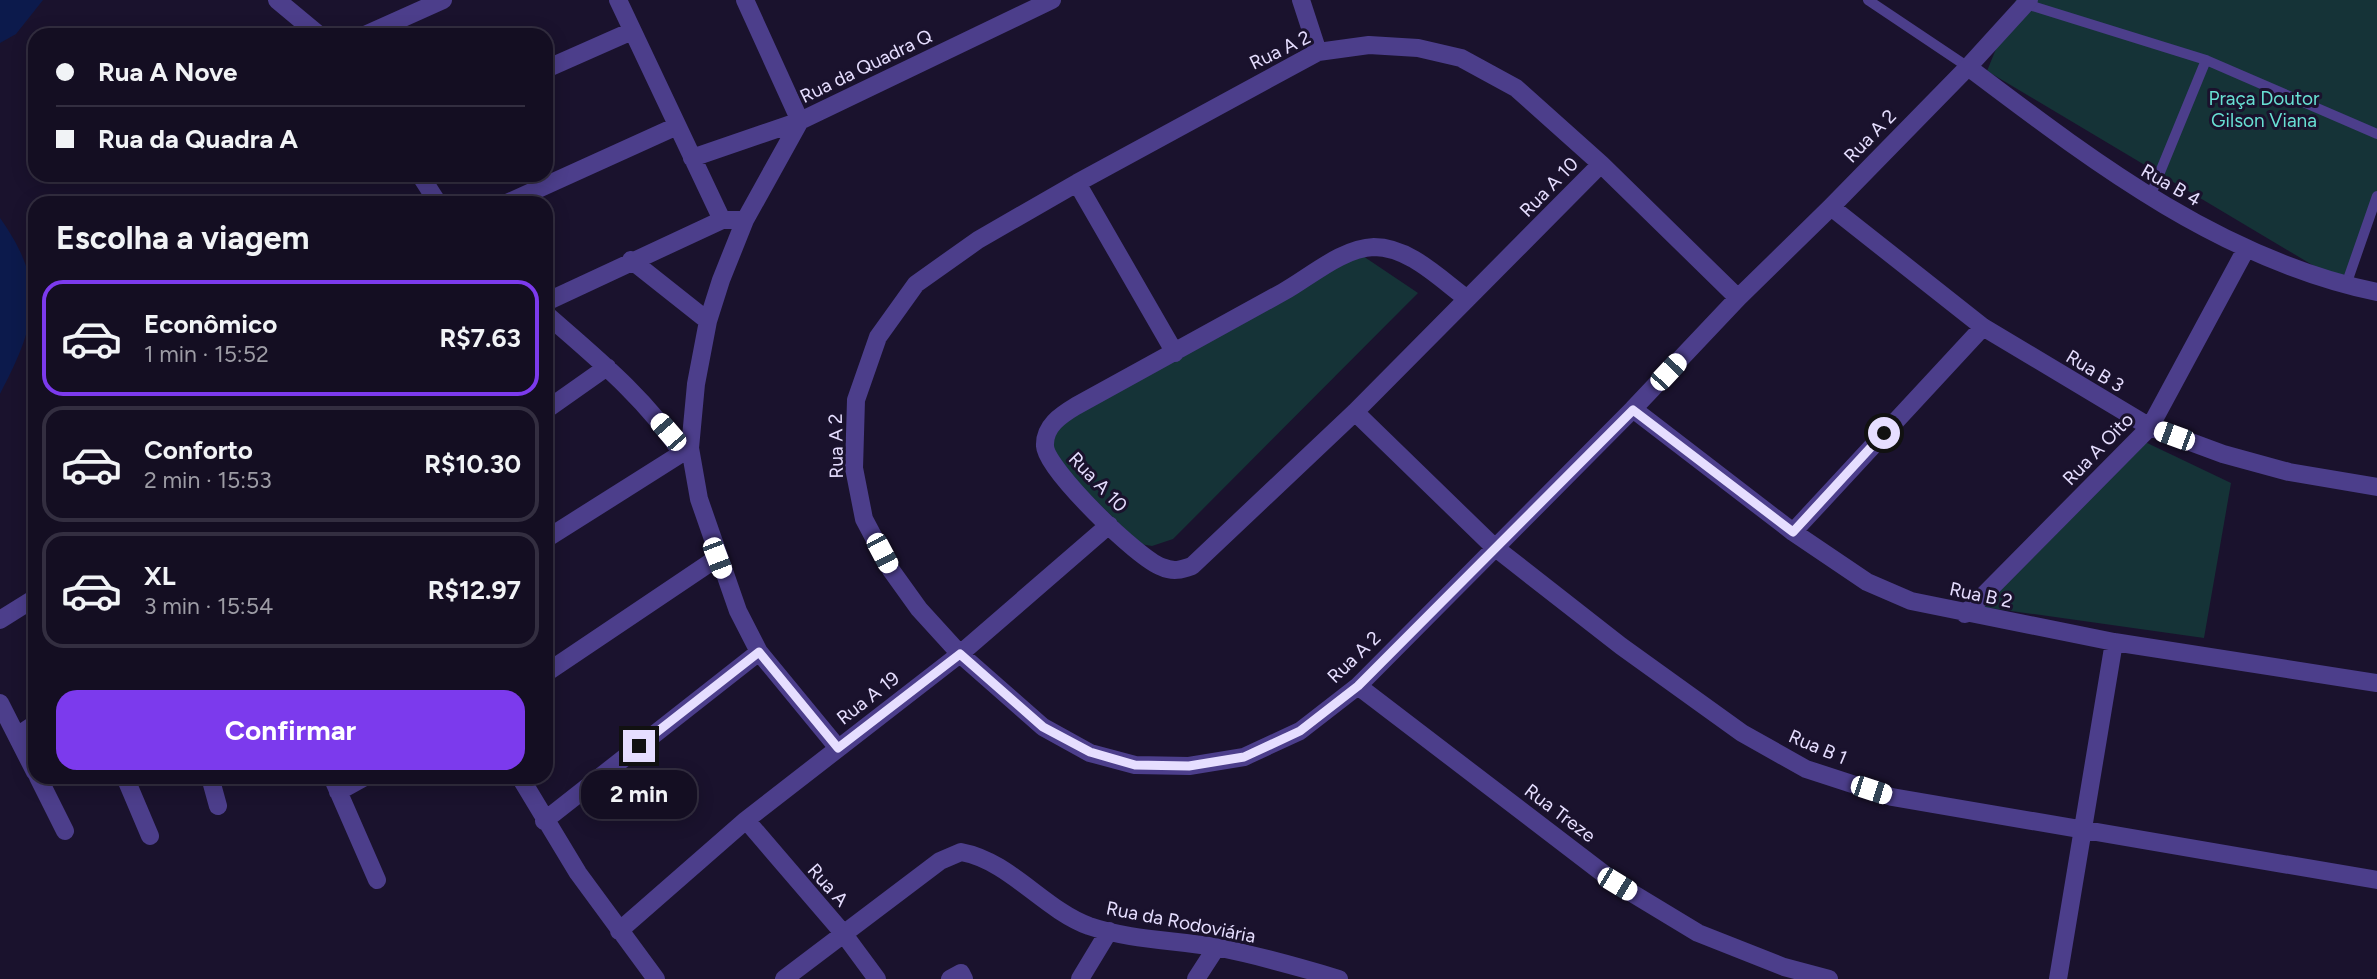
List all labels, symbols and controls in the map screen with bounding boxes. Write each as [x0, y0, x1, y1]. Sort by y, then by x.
street label: Rua da Quadra Q [796, 24, 936, 108]
street label: Rua A 2 [1246, 25, 1314, 75]
text: Rua A Nove [98, 56, 237, 88]
park label: Praça Doutor Gilson Viana [2209, 87, 2320, 132]
street label: Rua A 2 [1839, 105, 1901, 167]
text: Rua da Quadra A [98, 123, 298, 155]
street label: Rua A 10 [1515, 152, 1583, 222]
street label: Rua B 4 [2137, 159, 2205, 211]
text: Escolha a viagem [56, 219, 309, 257]
icon: car [60, 307, 123, 370]
text: Econômico [144, 308, 277, 340]
text: R$7.63 [439, 322, 521, 354]
text: 1 min · 15:52 [144, 340, 269, 368]
street label: Rua B 3 [2062, 345, 2128, 397]
car [1646, 349, 1691, 395]
street label: Rua A Oito [2058, 408, 2138, 490]
car [647, 409, 690, 455]
street label: Rua A 2 [824, 413, 848, 479]
route start [1868, 417, 1900, 449]
car [2151, 419, 2198, 453]
icon: car [60, 433, 123, 496]
text: Conforto [144, 434, 253, 466]
street label: Rua A 10 [1064, 447, 1132, 517]
text: R$10.30 [424, 448, 521, 480]
text: 2 min · 15:53 [144, 466, 272, 494]
car [863, 530, 902, 576]
car [700, 535, 735, 581]
icon: car [60, 559, 123, 622]
text: XL [144, 560, 176, 592]
text: R$12.97 [428, 574, 521, 606]
street label: Rua B 2 [1947, 577, 2015, 613]
text: 3 min · 15:54 [144, 592, 273, 620]
street label: Rua A 2 [1323, 626, 1385, 688]
street label: Rua A 19 [832, 666, 904, 730]
button: Confirmar [56, 690, 525, 770]
street label: Rua B 1 [1785, 724, 1851, 770]
route end [623, 730, 655, 762]
callout: 2 min [581, 770, 697, 820]
car [1848, 774, 1895, 806]
street label: Rua Treze [1520, 779, 1600, 847]
text: 2 min [610, 780, 668, 808]
street label: Rua A [803, 859, 853, 911]
car [1594, 864, 1641, 904]
street label: Rua da Rodoviária [1104, 896, 1258, 948]

